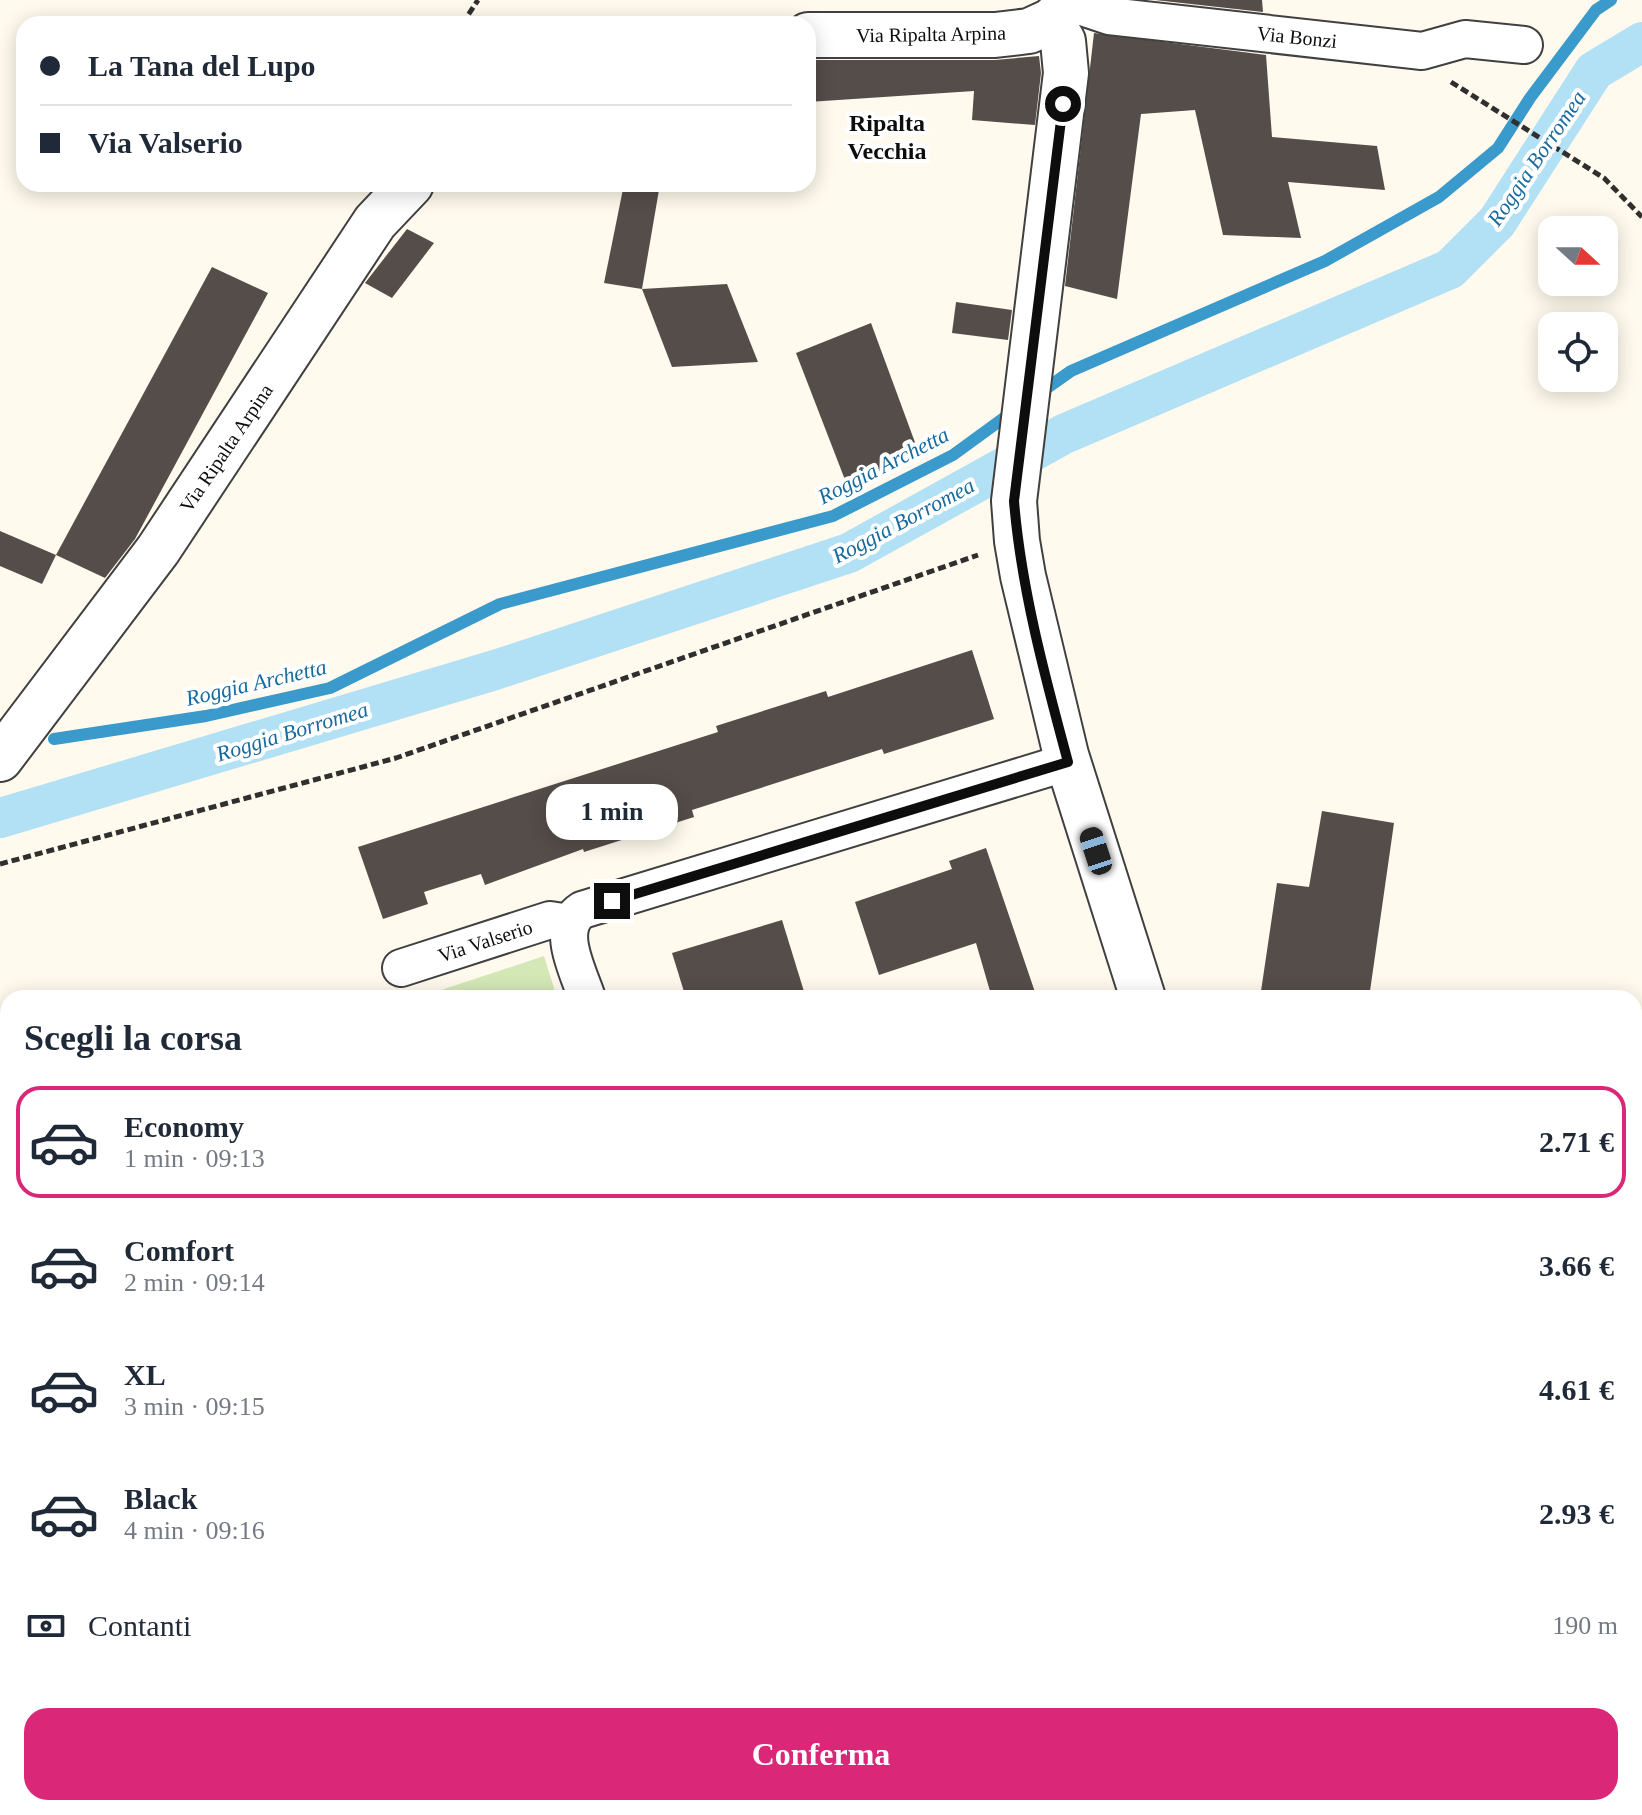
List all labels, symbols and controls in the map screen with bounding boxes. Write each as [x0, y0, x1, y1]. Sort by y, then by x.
street label: Via Ripalta Arpina [856, 22, 1006, 47]
street label: Via Bonzi [1256, 22, 1339, 52]
text: La Tana del Lupo [88, 49, 316, 82]
route start [1045, 86, 1081, 122]
water label: Roggia Borromea [1481, 86, 1591, 231]
district label: Ripalta Vecchia [847, 110, 927, 164]
text: Via Valserio [88, 126, 243, 159]
north arrow [1538, 216, 1618, 296]
map controls [1538, 216, 1618, 392]
button: locate [1538, 312, 1618, 392]
street label: Via Ripalta Arpina [175, 380, 278, 517]
water label: Roggia Archetta [813, 422, 953, 510]
water label: Roggia Borromea [827, 472, 979, 569]
water label: Roggia Archetta [182, 654, 329, 711]
water label: Roggia Borromea [212, 697, 371, 767]
callout: 1 min [546, 785, 678, 841]
text: 1 min [581, 797, 643, 826]
car [1077, 824, 1115, 878]
route end [594, 883, 630, 919]
street label: Via Valserio [435, 915, 535, 967]
text: Scegli la corsa [24, 1018, 242, 1058]
icon: car [28, 1106, 100, 1178]
text: Economy [124, 1110, 244, 1143]
text: 2.71 € [1539, 1125, 1614, 1158]
text: 1 min · 09:13 [124, 1144, 265, 1173]
icon: car [28, 1230, 100, 1302]
text: Comfort [124, 1234, 234, 1267]
text: 3.66 € [1539, 1249, 1614, 1282]
text: 2 min · 09:14 [124, 1268, 265, 1297]
icon: car [28, 1354, 100, 1426]
text: XL [124, 1358, 166, 1391]
text: 4.61 € [1539, 1373, 1614, 1406]
text: 3 min · 09:15 [124, 1392, 265, 1421]
icon: car [28, 1478, 100, 1550]
text: Black [124, 1482, 197, 1515]
text: 2.93 € [1539, 1497, 1614, 1530]
text: 4 min · 09:16 [124, 1516, 265, 1545]
icon: cash [24, 1604, 68, 1648]
text: Contanti [88, 1609, 191, 1642]
text: 190 m [1552, 1611, 1618, 1640]
button: Conferma [24, 1708, 1618, 1800]

